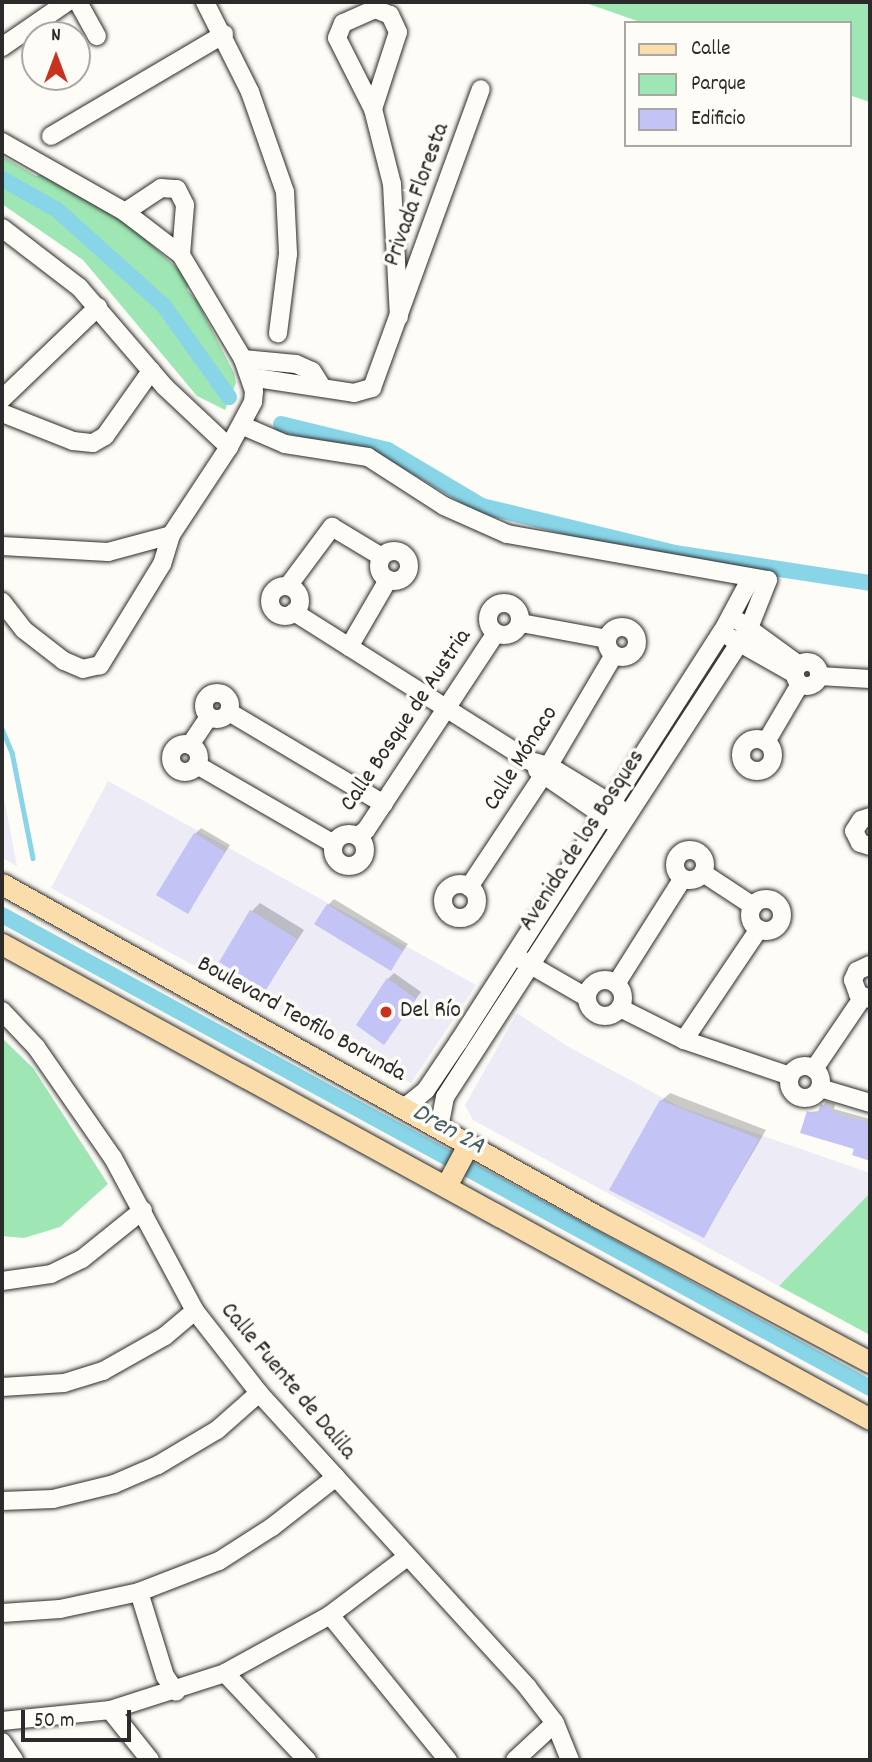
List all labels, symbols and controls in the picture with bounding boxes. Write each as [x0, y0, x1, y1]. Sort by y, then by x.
north arrow [21, 21, 91, 91]
legend [624, 21, 851, 147]
text: N [51, 23, 61, 50]
text: Calle [691, 35, 730, 65]
text: Parque [691, 70, 746, 100]
text: Edificio [691, 105, 746, 135]
street label: Privada Floresta [379, 119, 457, 271]
street label: Calle Bosque de Austria [335, 624, 479, 818]
street label: Calle Mónaco [479, 701, 565, 817]
street label: Avenida de los Bosques [514, 745, 652, 937]
street label: Boulevard Teofilo Borunda [192, 951, 410, 1089]
place label: Del Río [400, 998, 461, 1026]
marker: Del Río [378, 1004, 394, 1020]
water label: Dren 2A [406, 1097, 490, 1163]
street label: Calle Fuente de Dalila [213, 1298, 361, 1466]
scale bar [24, 1696, 135, 1740]
text: 50 m [34, 1707, 74, 1737]

